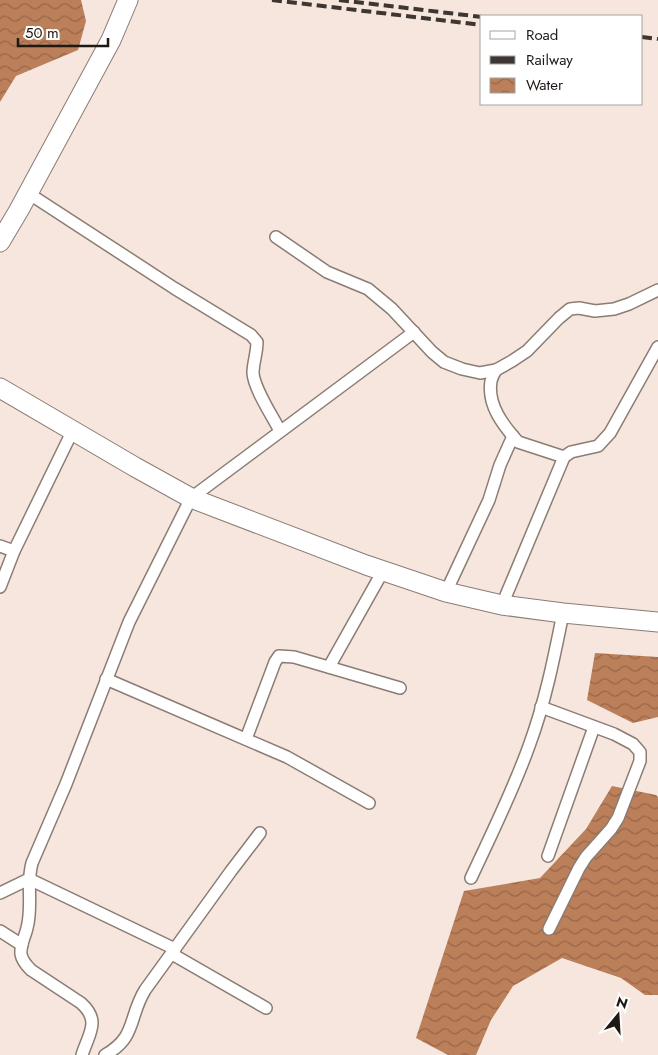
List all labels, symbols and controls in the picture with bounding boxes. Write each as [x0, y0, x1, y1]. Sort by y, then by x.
scale bar [18, 15, 108, 47]
legend [480, 15, 643, 105]
text: 50 m [25, 22, 59, 44]
text: Road [526, 24, 558, 46]
text: Railway [526, 49, 573, 71]
text: Water [526, 74, 564, 96]
north arrow [593, 990, 643, 1040]
text: N [614, 991, 630, 1014]

